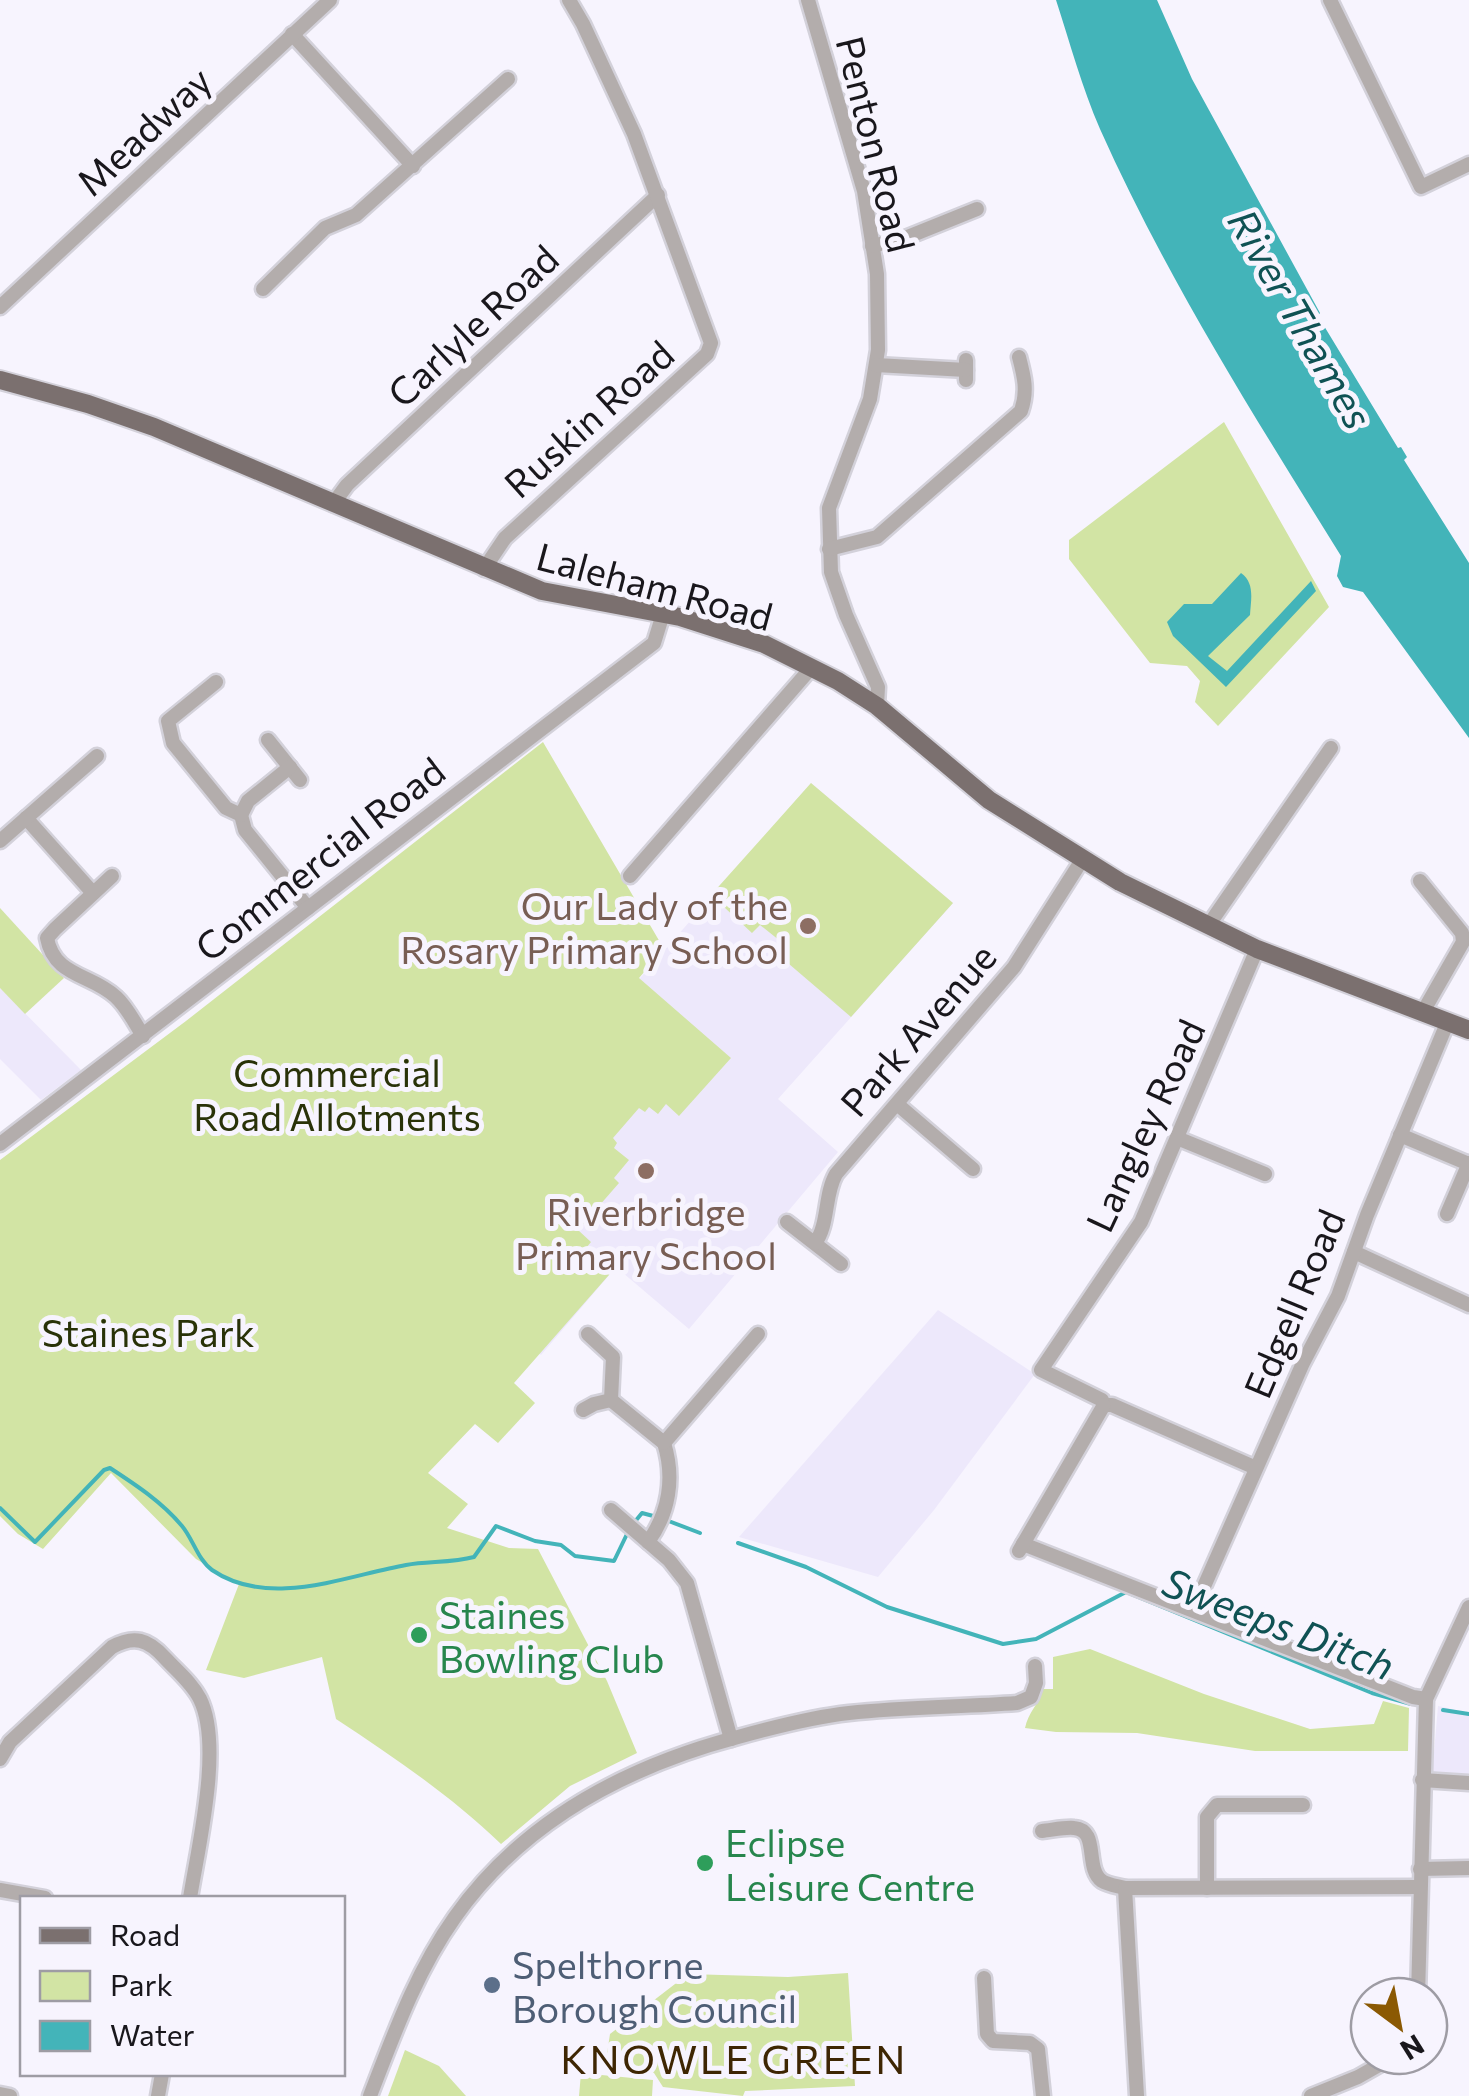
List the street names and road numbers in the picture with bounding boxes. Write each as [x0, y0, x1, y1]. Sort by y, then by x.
street label: Penton Road [827, 31, 927, 257]
street label: Meadway [66, 56, 220, 204]
street label: Carlyle Road [377, 234, 567, 416]
street label: Ruskin Road [494, 330, 682, 506]
street label: Laleham Road [532, 531, 778, 639]
street label: Commercial Road [185, 746, 453, 970]
street label: Park Avenue [829, 933, 1005, 1125]
street label: Langley Road [1074, 1011, 1214, 1239]
street label: Edgell Road [1232, 1202, 1354, 1404]

